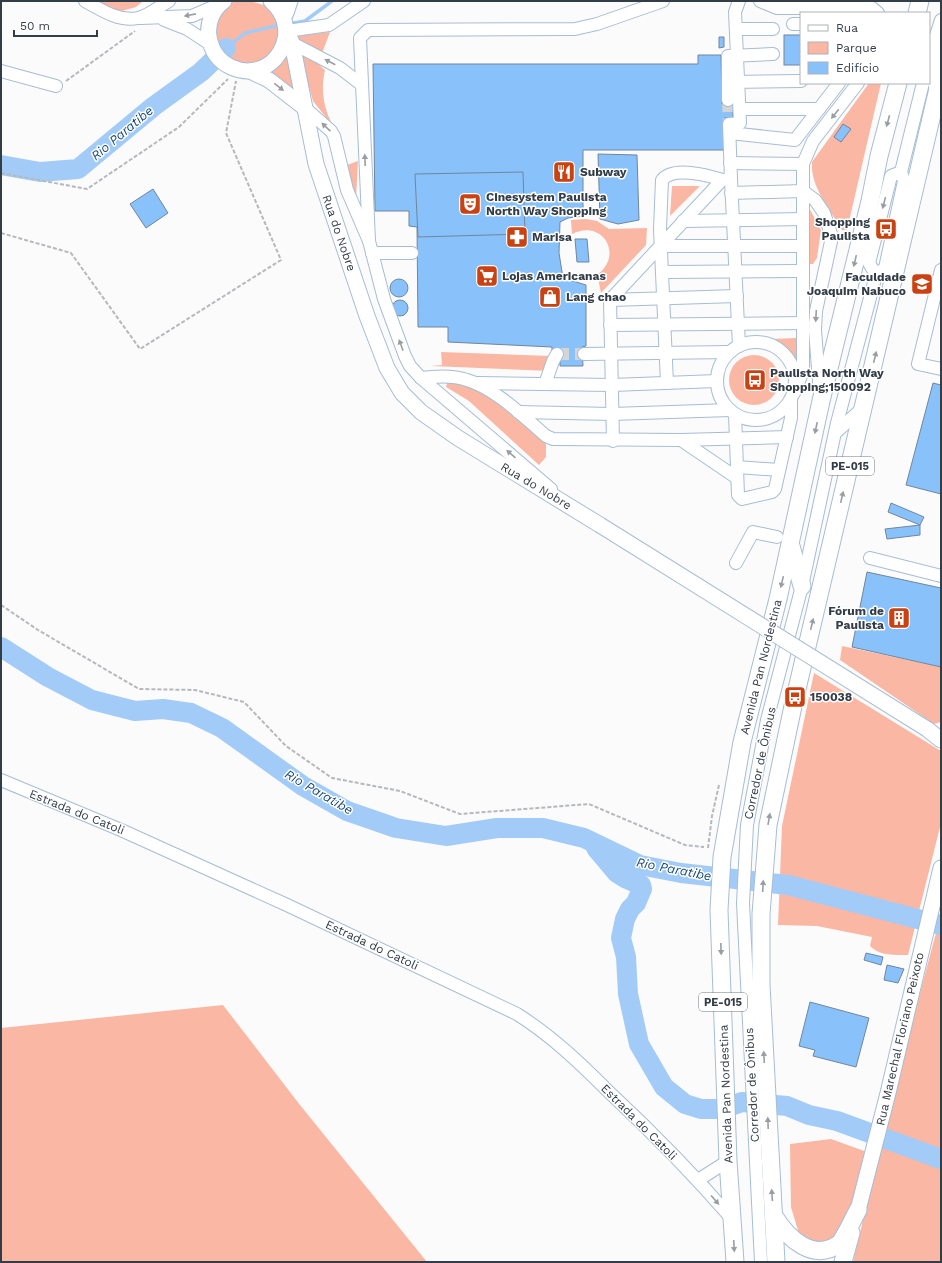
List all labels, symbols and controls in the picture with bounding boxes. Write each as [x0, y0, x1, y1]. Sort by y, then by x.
scale bar [14, 12, 97, 38]
one-way arrow [184, 12, 197, 18]
legend [800, 12, 930, 84]
text: 50 m [20, 19, 50, 33]
text: Rua [836, 21, 858, 35]
text: Parque [836, 41, 877, 55]
one-way arrow [324, 59, 336, 65]
text: Edifício [836, 61, 879, 75]
one-way arrow [274, 83, 285, 92]
water label: Rio Paratibe [88, 103, 156, 163]
one-way arrow [830, 109, 839, 120]
one-way arrow [885, 115, 891, 127]
one-way arrow [321, 122, 332, 131]
one-way arrow [361, 154, 368, 166]
restaurant icon: Subway [551, 159, 577, 185]
place label: Subway [580, 165, 627, 179]
place label: Cinesystem Paulista North Way Shopping [486, 190, 607, 218]
theatre icon: Cinesystem Paulista North Way Shopping [457, 191, 483, 217]
street label: Rua do Nobre [319, 193, 359, 273]
one-way arrow [881, 197, 887, 209]
place label: Shopping Paulista [815, 215, 870, 243]
bus stop icon: Shopping Paulista [873, 216, 899, 242]
pharmacy icon: Marisa [504, 224, 530, 250]
place label: Marisa [532, 230, 572, 244]
one-way arrow [851, 254, 857, 267]
supermarket icon: Lojas Americanas [474, 263, 500, 289]
place label: Lojas Americanas [502, 269, 607, 283]
place label: Faculdade Joaquim Nabuco [807, 270, 906, 298]
school or university icon: Faculdade Joaquim Nabuco [909, 271, 935, 297]
shop icon: Lang chao [537, 284, 563, 310]
place label: Lang chao [566, 290, 626, 304]
one-way arrow [812, 310, 819, 322]
one-way arrow [397, 338, 403, 350]
one-way arrow [873, 351, 879, 363]
place label: Paulista North Way Shopping;150092 [770, 366, 884, 394]
bus stop icon: Paulista North Way Shopping;150092 [742, 367, 768, 393]
one-way arrow [812, 422, 818, 434]
one-way arrow [505, 449, 516, 458]
road number: PE-015 [826, 457, 874, 475]
street label: Rua do Nobre [498, 459, 574, 513]
one-way arrow [840, 491, 846, 504]
one-way arrow [778, 576, 784, 589]
street label: Avenida Pan Nordestina [737, 598, 785, 736]
place label: Fórum de Paulista [828, 604, 884, 632]
building icon: Fórum de Paulista [886, 605, 912, 631]
one-way arrow [810, 618, 816, 630]
bus stop icon: 150038 [782, 684, 808, 710]
place label: 150038 [810, 690, 852, 704]
street label: Corredor de Ônibus [741, 705, 779, 821]
water label: Rio Paratibe [282, 766, 356, 818]
street label: Estrada do Catoli [27, 787, 127, 837]
one-way arrow [766, 813, 772, 825]
water label: Rio Paratibe [635, 854, 713, 884]
one-way arrow [759, 880, 766, 892]
street label: Estrada do Catoli [323, 917, 421, 973]
one-way arrow [718, 943, 724, 956]
street label: Rua Marechal Floriano Peixoto [873, 951, 927, 1127]
road number: PE-015 [699, 993, 747, 1011]
street label: Avenida Pan Nordestina [717, 1024, 735, 1164]
street label: Corredor de Ônibus [742, 1027, 762, 1143]
one-way arrow [761, 1050, 767, 1063]
street label: Estrada do Catoli [598, 1081, 680, 1163]
one-way arrow [765, 1116, 771, 1129]
one-way arrow [769, 1189, 776, 1201]
one-way arrow [710, 1195, 720, 1205]
one-way arrow [730, 1240, 737, 1252]

